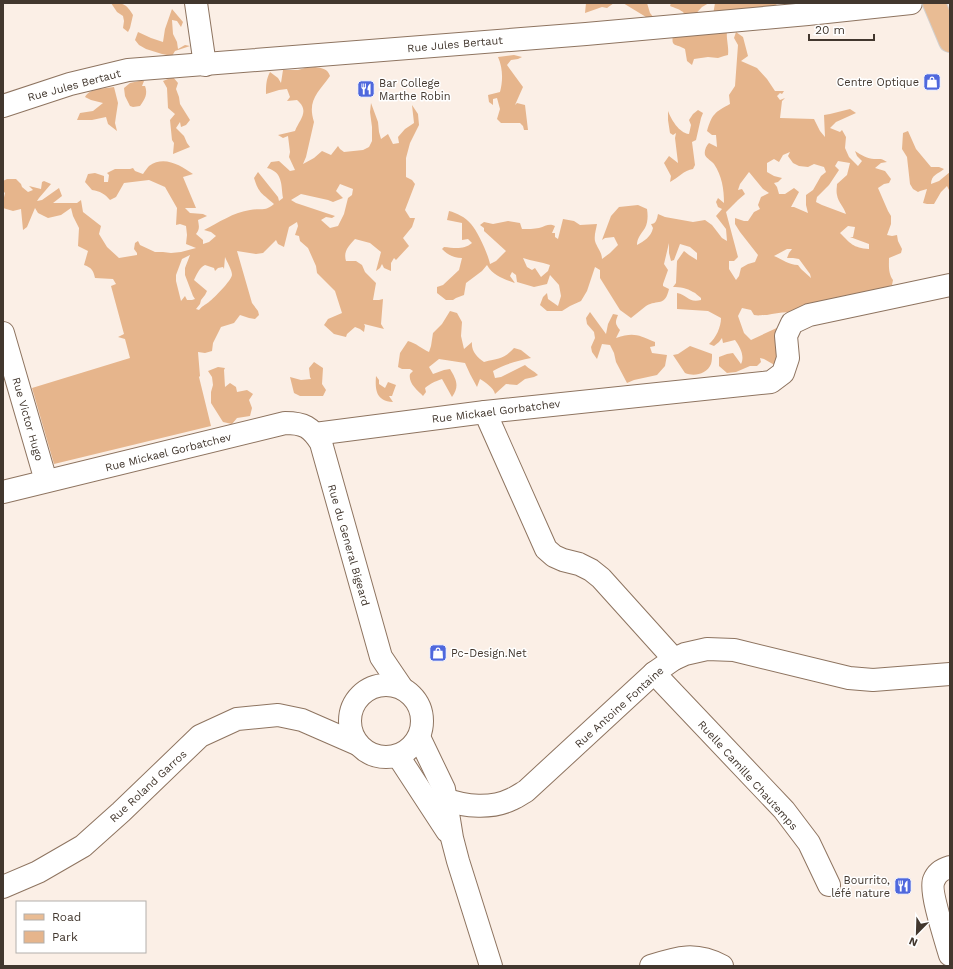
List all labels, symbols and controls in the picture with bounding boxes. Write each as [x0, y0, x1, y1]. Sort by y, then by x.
scale bar [809, 16, 874, 42]
text: 20 m [815, 23, 845, 37]
street label: Rue Jules Bertaut [407, 34, 504, 55]
street label: Rue Jules Bertaut [26, 67, 123, 104]
shop icon: Centre Optique [922, 72, 942, 92]
place label: Centre Optique [837, 76, 919, 89]
place label: Bar College Marthe Robin [379, 77, 451, 103]
restaurant icon: Bar College Marthe Robin [356, 79, 376, 99]
street label: Rue Victor Hugo [9, 376, 46, 462]
street label: Rue Mickael Gorbatchev [431, 397, 561, 426]
street label: Rue Mickael Gorbatchev [104, 430, 233, 474]
street label: Rue du General Bigeard [325, 483, 372, 607]
shop icon: Pc-Design.Net [428, 643, 448, 663]
place label: Pc-Design.Net [451, 647, 527, 660]
street label: Rue Antoine Fontaine [572, 664, 666, 751]
street label: Ruelle Camille Chautemps [695, 718, 800, 833]
street label: Rue Roland Garros [107, 747, 190, 825]
place label: Bourrito, léfé nature [831, 874, 890, 900]
restaurant icon: Bourrito, léfé nature [893, 876, 913, 896]
legend [16, 901, 146, 953]
text: Road [52, 910, 81, 924]
north arrow [897, 913, 937, 953]
text: Park [52, 930, 78, 944]
text: N [907, 934, 920, 949]

